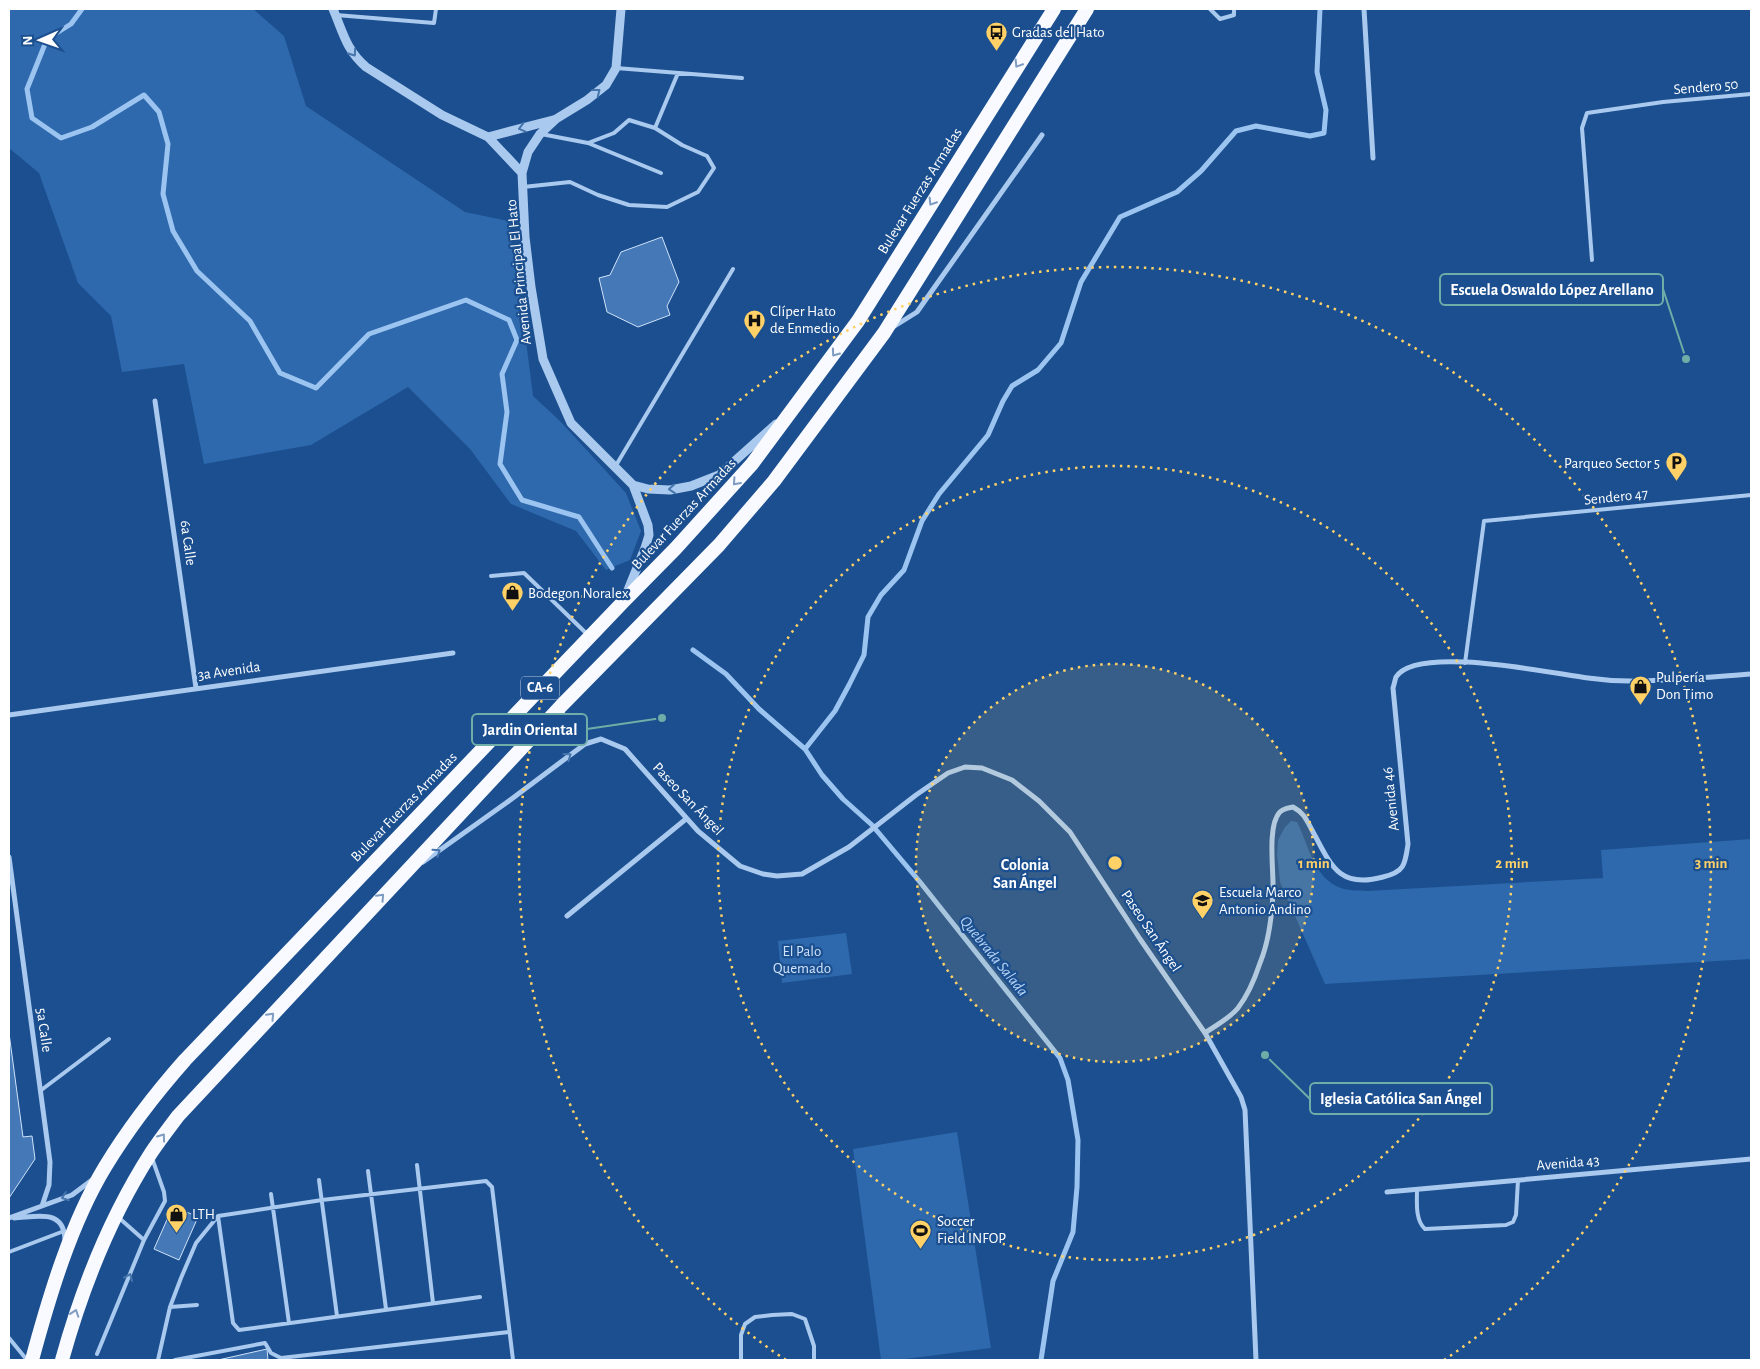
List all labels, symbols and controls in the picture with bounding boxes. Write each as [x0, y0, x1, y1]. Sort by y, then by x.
north arrow [15, 15, 65, 65]
bus stop icon: Gradas del Hato [984, 20, 1008, 51]
place label: Gradas del Hato [1012, 25, 1105, 40]
text: N [21, 35, 35, 46]
one-way arrow [347, 47, 356, 57]
one-way arrow [1015, 59, 1024, 68]
street label: Sendero 50 [1673, 77, 1739, 97]
one-way arrow [591, 90, 600, 98]
one-way arrow [518, 122, 527, 133]
street label: Bulevar Fuerzas Armadas [875, 125, 965, 257]
one-way arrow [929, 197, 938, 206]
street label: Avenida Principal El Hato [504, 199, 534, 345]
callout: Escuela Oswaldo López Arellano [1440, 274, 1663, 305]
text: Escuela Oswaldo López Arellano [1450, 282, 1654, 298]
place label: Clíper Hato de Enmedio [770, 304, 840, 336]
hospital icon: Clíper Hato de Enmedio [742, 308, 766, 339]
one-way arrow [832, 347, 840, 356]
parking icon: Parqueo Sector 5 [1664, 451, 1688, 482]
street label: Bulevar Fuerzas Armadas [629, 456, 739, 572]
place label: Parqueo Sector 5 [1564, 456, 1660, 471]
one-way arrow [733, 477, 742, 486]
one-way arrow [667, 483, 675, 494]
street label: Sendero 47 [1583, 486, 1649, 508]
street label: 6a Calle [177, 519, 199, 567]
shop icon: Bodegon Noralex [500, 581, 524, 612]
place label: Bodegon Noralex [528, 586, 629, 601]
street label: 3a Avenida [197, 659, 261, 683]
place label: Pulpería Don Timo [1656, 670, 1713, 702]
shop icon: Pulpería Don Timo [1628, 674, 1652, 705]
road number: CA-6 [521, 676, 559, 700]
callout: Jardin Oriental [472, 714, 587, 745]
text: Jardin Oriental [482, 722, 578, 738]
street label: Bulevar Fuerzas Armadas [348, 749, 460, 865]
one-way arrow [563, 753, 572, 762]
street label: Paseo San Ángel [650, 758, 728, 838]
street label: Avenida 46 [1380, 766, 1402, 832]
one-way arrow [431, 849, 440, 857]
centre of rings [1106, 854, 1124, 872]
text: 1 min [1298, 856, 1330, 871]
text: 2 min [1495, 856, 1529, 871]
text: 3 min [1695, 856, 1727, 871]
district label: Colonia San Ángel [993, 857, 1057, 891]
place label: Escuela Marco Antonio Andino [1219, 885, 1311, 917]
street label: Paseo San Ángel [1118, 886, 1185, 974]
school or university icon: Escuela Marco Antonio Andino [1191, 889, 1215, 920]
one-way arrow [375, 894, 384, 903]
water label: Quebrada Salada [956, 913, 1031, 1000]
park label: El Palo Quemado [773, 944, 831, 976]
street label: 5a Calle [33, 1007, 55, 1053]
one-way arrow [265, 1012, 274, 1021]
callout: Iglesia Católica San Ángel [1310, 1083, 1492, 1114]
text: Iglesia Católica San Ángel [1320, 1088, 1482, 1107]
one-way arrow [157, 1134, 165, 1143]
street label: Avenida 43 [1536, 1153, 1600, 1173]
one-way arrow [61, 1191, 70, 1201]
shop icon: LTH [164, 1202, 188, 1233]
place label: LTH [192, 1207, 215, 1222]
place label: Soccer Field INFOP [937, 1214, 1006, 1246]
sports icon: Soccer Field INFOP [909, 1218, 933, 1249]
one-way arrow [123, 1273, 133, 1282]
one-way arrow [70, 1310, 80, 1318]

